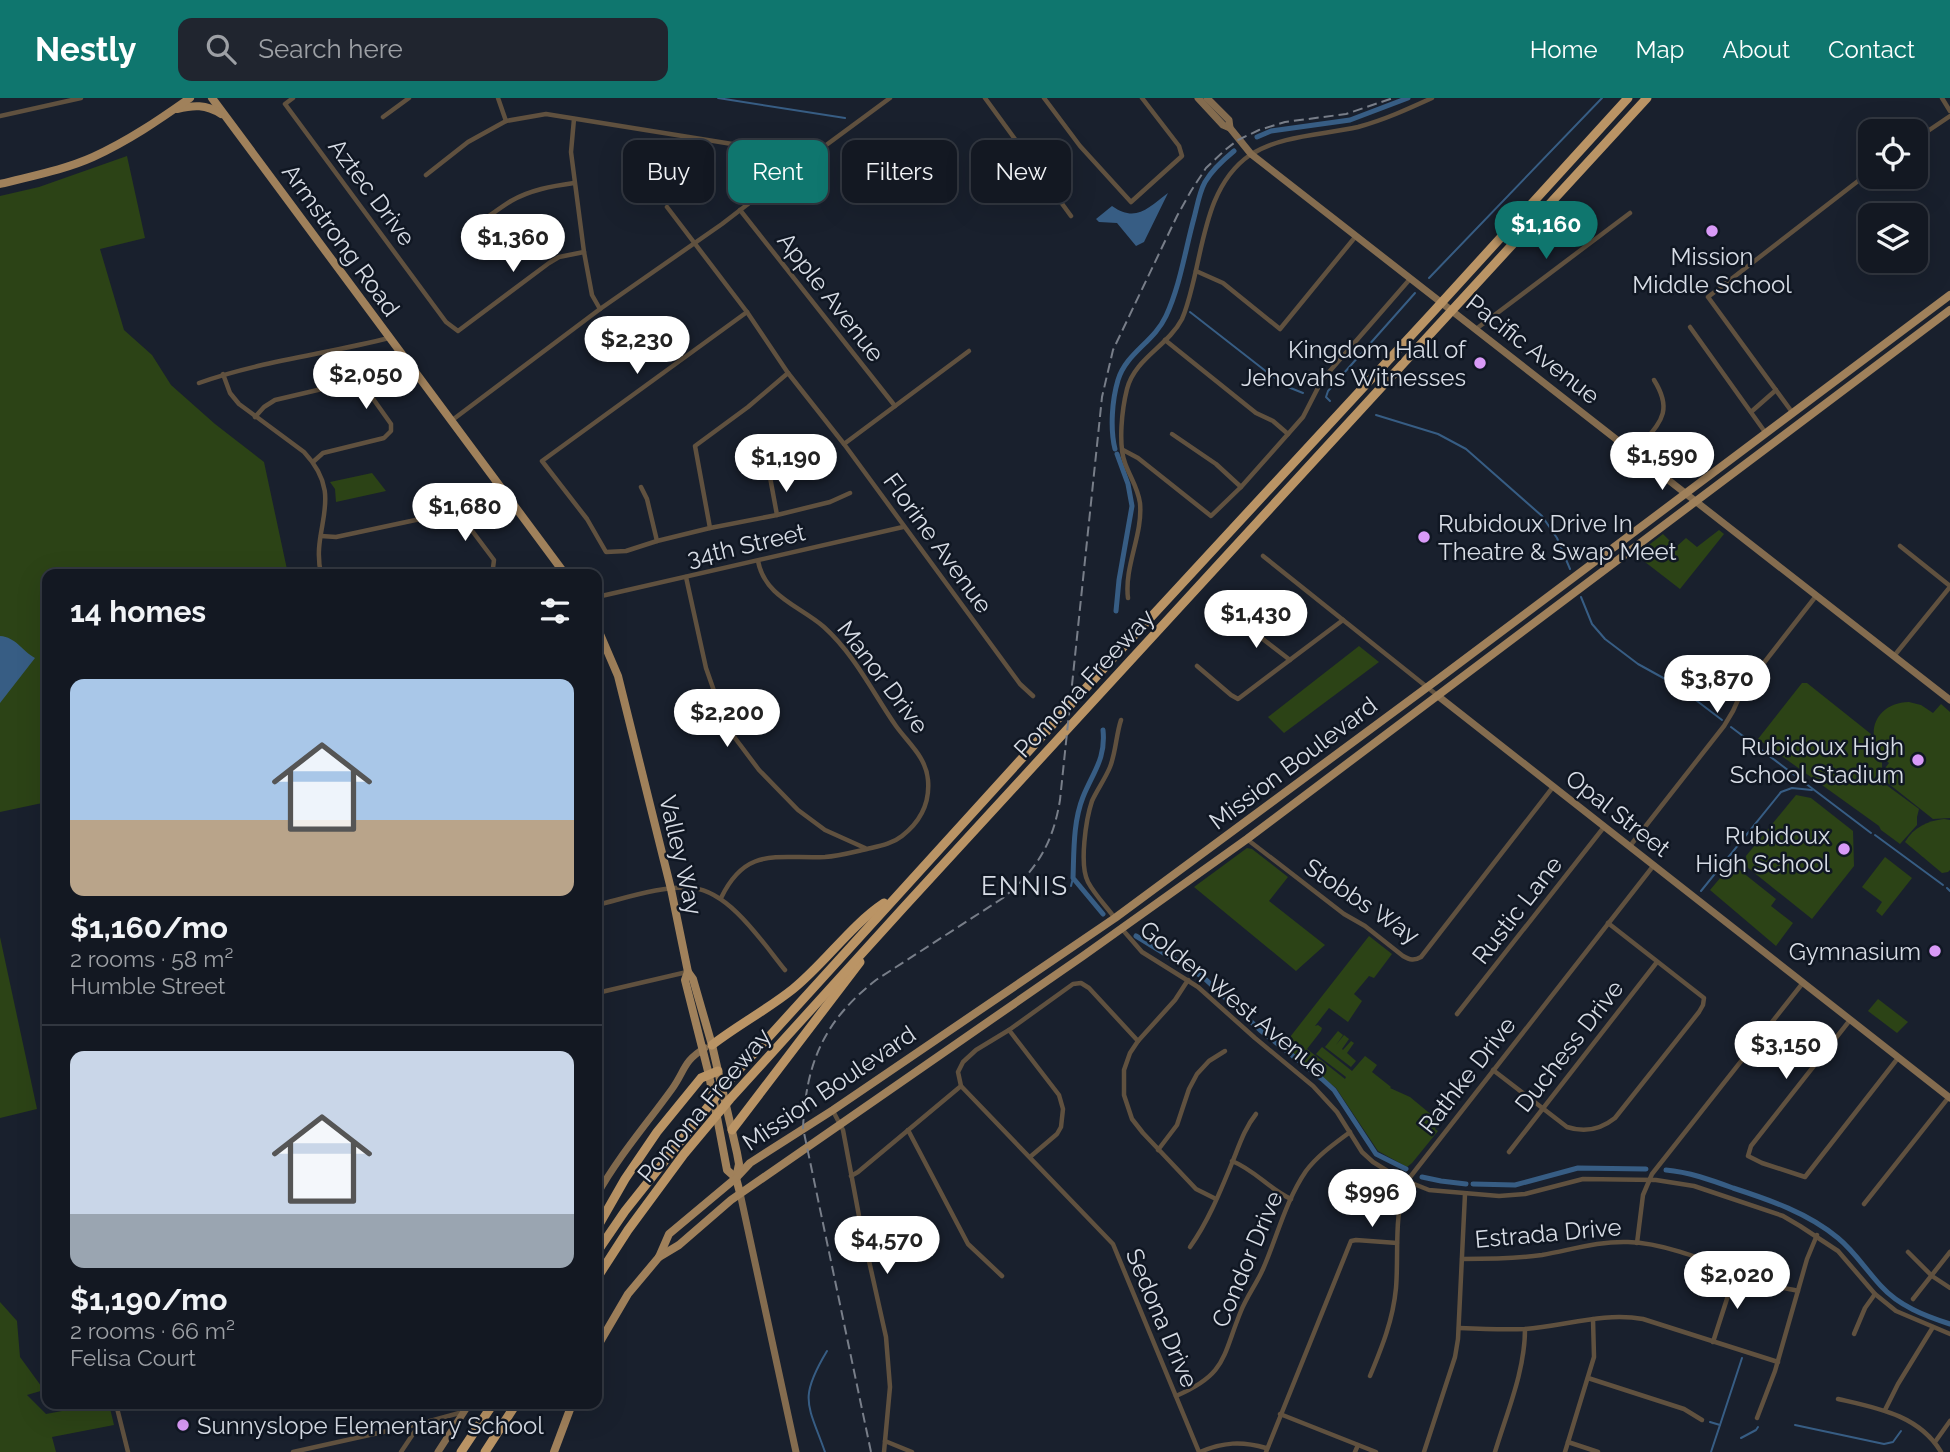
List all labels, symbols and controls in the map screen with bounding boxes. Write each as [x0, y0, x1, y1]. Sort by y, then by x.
search box [178, 18, 668, 81]
text: Nestly [35, 30, 136, 69]
icon: search [202, 30, 240, 68]
text: Search here [258, 34, 403, 64]
text: Home [1530, 35, 1598, 64]
text: Map [1636, 35, 1684, 64]
text: About [1722, 35, 1790, 64]
text: Contact [1828, 35, 1915, 64]
map controls [1858, 119, 1928, 273]
button: locate [1858, 119, 1928, 189]
street label: Aztec Drive [322, 133, 422, 251]
chip: Buy [623, 140, 714, 203]
chip: Rent [728, 140, 828, 203]
chip: Filters [842, 140, 957, 203]
chip: New [971, 140, 1071, 203]
street label: Armstrong Road [276, 158, 406, 322]
pin: $1,160 [1489, 202, 1603, 261]
button: layers [1858, 203, 1928, 273]
text: $1,160 [1511, 210, 1581, 237]
pin: $1,360 [456, 214, 570, 274]
text: $1,360 [477, 223, 549, 250]
marker: Mission Middle School [1704, 223, 1720, 239]
street label: Apple Avenue [772, 227, 890, 367]
place label: Mission Middle School [1632, 242, 1792, 299]
street label: Pacific Avenue [1461, 288, 1605, 410]
pin: $2,230 [580, 316, 694, 376]
text: $2,230 [601, 325, 673, 352]
place label: Kingdom Hall of Jehovahs Witnesses [1241, 335, 1467, 392]
pin: $2,050 [309, 352, 423, 411]
marker: Kingdom Hall of Jehovahs Witnesses [1472, 355, 1488, 371]
text: $2,050 [329, 360, 403, 387]
pin: $1,590 [1605, 432, 1719, 492]
pin: $1,190 [729, 434, 843, 494]
text: $1,590 [1626, 441, 1698, 468]
text: $1,190 [751, 443, 821, 470]
street label: Florine Avenue [877, 467, 999, 619]
pin: $1,680 [408, 484, 522, 543]
text: $1,680 [428, 492, 502, 519]
place label: Rubidoux Drive In Theatre & Swap Meet [1438, 509, 1676, 566]
street label: 34th Street [684, 517, 808, 573]
marker: Rubidoux Drive In Theatre & Swap Meet [1416, 529, 1432, 545]
pin: $1,430 [1199, 590, 1313, 650]
icon: filters [536, 592, 574, 630]
text: 14 homes [70, 594, 206, 629]
text: $1,430 [1220, 599, 1292, 626]
street label: Pomona Freeway [1008, 603, 1160, 763]
street label: Manor Drive [831, 615, 935, 739]
pin: $3,870 [1660, 656, 1774, 715]
text: $3,870 [1680, 664, 1754, 691]
pin: $2,200 [670, 690, 784, 749]
street label: Mission Boulevard [1203, 690, 1383, 836]
text: $2,200 [690, 698, 764, 725]
icon: home [259, 724, 385, 850]
place label: Rubidoux High School Stadium [1730, 732, 1904, 789]
marker: Rubidoux High School Stadium [1910, 752, 1926, 768]
street label: Opal Street [1560, 763, 1676, 863]
street label: Valley Way [653, 792, 709, 918]
place label: Rubidoux High School [1695, 821, 1830, 878]
marker: Rubidoux High School [1836, 841, 1852, 857]
street label: Rustic Lane [1466, 850, 1568, 970]
street label: Stobbs Way [1299, 852, 1425, 950]
district label: ENNIS [981, 871, 1069, 901]
text: $1,160/mo [70, 910, 228, 945]
street label: Golden West Avenue [1134, 914, 1334, 1084]
place label: Gymnasium [1789, 937, 1921, 966]
marker: Gymnasium [1927, 943, 1943, 959]
text: 2 rooms · 58 m² [70, 945, 233, 972]
text: Humble Street [70, 972, 225, 999]
street label: Duchess Drive [1509, 974, 1629, 1118]
street label: Rathke Drive [1412, 1011, 1522, 1139]
street label: Mission Boulevard [737, 1019, 921, 1157]
pin: $3,150 [1729, 1021, 1843, 1081]
street label: Pomona Freeway [631, 1022, 777, 1188]
text: $3,150 [1751, 1030, 1821, 1057]
icon: home [259, 1096, 385, 1222]
pin: $996 [1331, 1170, 1413, 1229]
text: $996 [1344, 1178, 1400, 1205]
street label: Condor Drive [1205, 1187, 1289, 1331]
street label: Estrada Drive [1473, 1212, 1623, 1254]
pin: $4,570 [830, 1216, 944, 1276]
text: $4,570 [851, 1225, 923, 1252]
street label: Sedona Drive [1120, 1244, 1204, 1392]
pin: $2,020 [1680, 1252, 1794, 1311]
text: $2,020 [1700, 1260, 1774, 1287]
text: $1,190/mo [70, 1282, 227, 1317]
text: 2 rooms · 66 m² [70, 1317, 235, 1344]
text: Felisa Court [70, 1344, 196, 1371]
place label: Sunnyslope Elementary School [197, 1411, 544, 1440]
marker: Sunnyslope Elementary School [175, 1417, 191, 1433]

